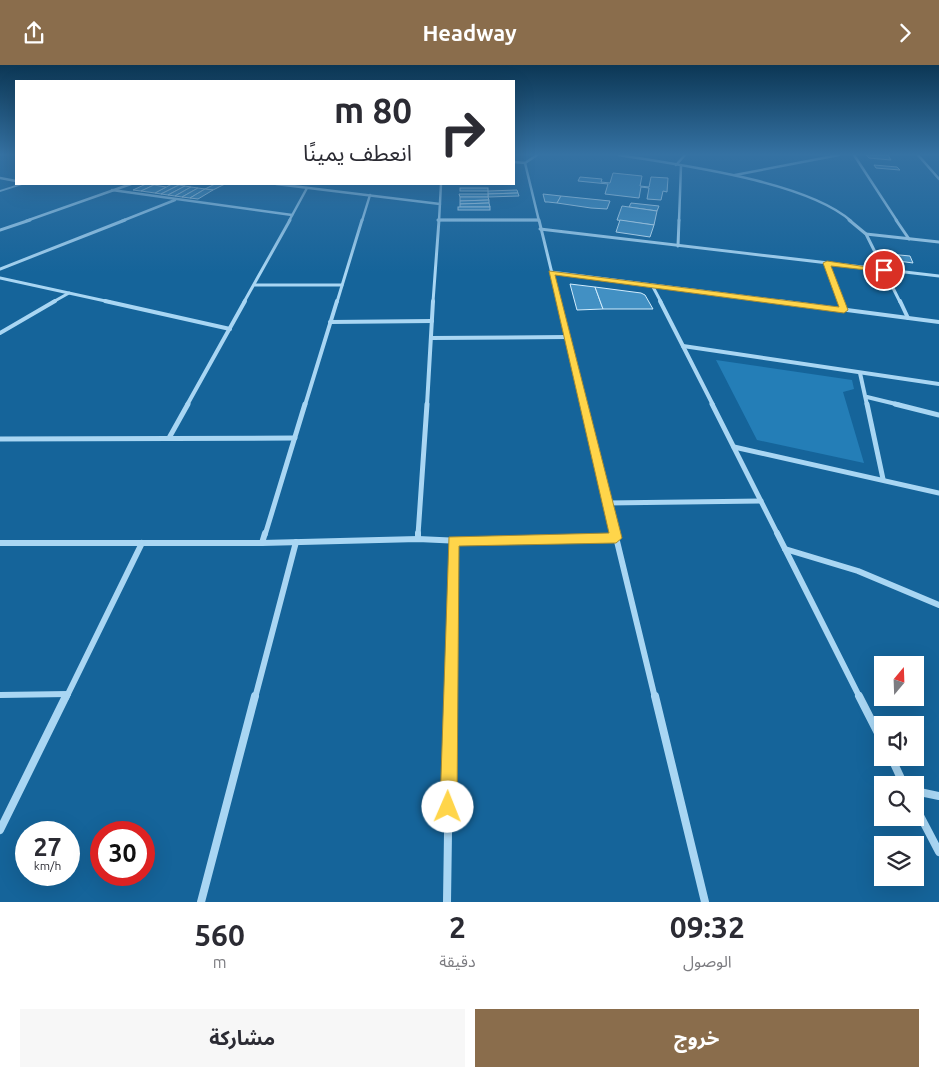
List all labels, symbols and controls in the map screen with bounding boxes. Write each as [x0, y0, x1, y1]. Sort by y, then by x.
icon: share [20, 19, 48, 47]
icon: forward [891, 19, 919, 47]
text: Headway [422, 20, 517, 45]
text: 80 m [334, 90, 412, 130]
icon: right [430, 100, 495, 165]
text: انعطف يمينًا [303, 140, 412, 165]
pin [863, 249, 905, 291]
icon: arrive [870, 256, 898, 284]
north arrow [874, 656, 924, 706]
map controls [874, 656, 924, 886]
button: sound [874, 716, 924, 766]
button: search [874, 776, 924, 826]
position arrow [421, 780, 473, 832]
speed limit sign: 30 [90, 821, 155, 886]
text: 27 [33, 833, 62, 861]
button: layers [874, 836, 924, 886]
text: km/h [34, 859, 61, 872]
text: 2 [449, 910, 466, 944]
text: 09:32 [670, 910, 745, 944]
text: 560 [194, 918, 245, 952]
text: دقيقة [439, 952, 476, 970]
text: الوصول [683, 952, 732, 970]
text: m [213, 953, 226, 971]
button: مشاركة [20, 1009, 465, 1067]
button: خروج [475, 1009, 919, 1067]

